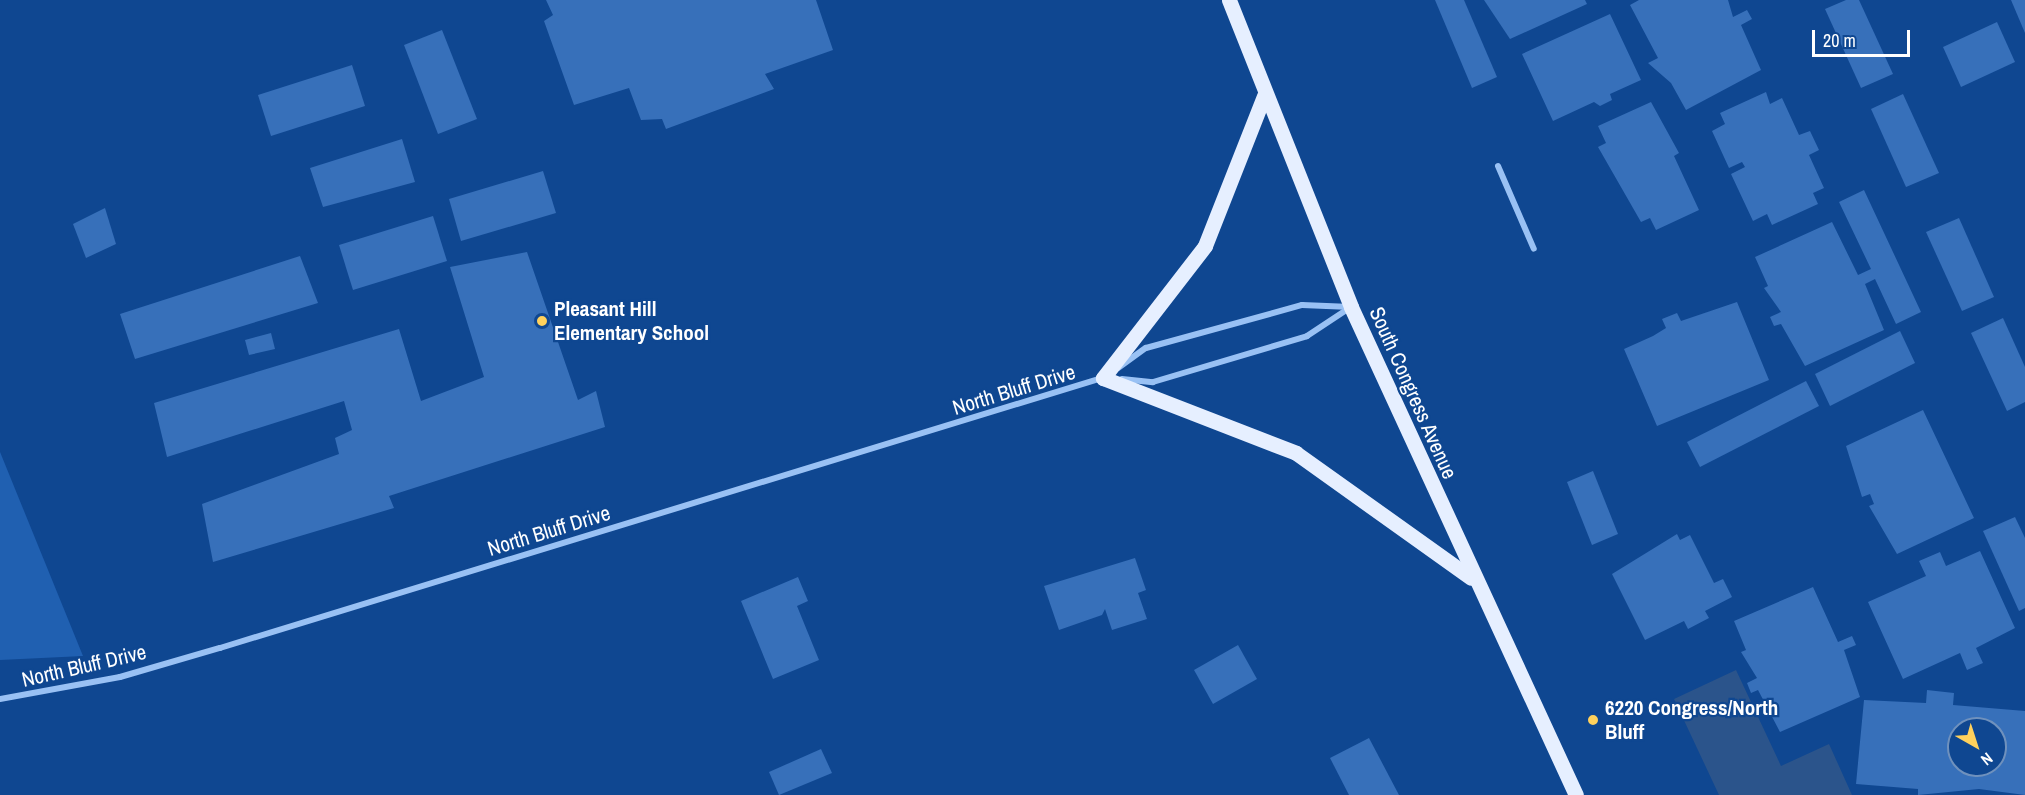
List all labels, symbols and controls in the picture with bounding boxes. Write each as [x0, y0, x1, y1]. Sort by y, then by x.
scale bar [1815, 18, 1912, 56]
text: 20 m [1823, 28, 1856, 53]
place label: Pleasant Hill Elementary School [554, 296, 709, 346]
street label: South Congress Avenue [1364, 303, 1462, 483]
marker: Pleasant Hill Elementary School [535, 314, 549, 328]
street label: North Bluff Drive [950, 359, 1078, 421]
street label: North Bluff Drive [485, 500, 613, 562]
street label: North Bluff Drive [19, 639, 149, 693]
place label: 6220 Congress/North Bluff [1605, 695, 1778, 745]
marker: 6220 Congress/North Bluff [1586, 713, 1600, 727]
north arrow [1947, 717, 2007, 777]
text: N [1976, 748, 1998, 771]

